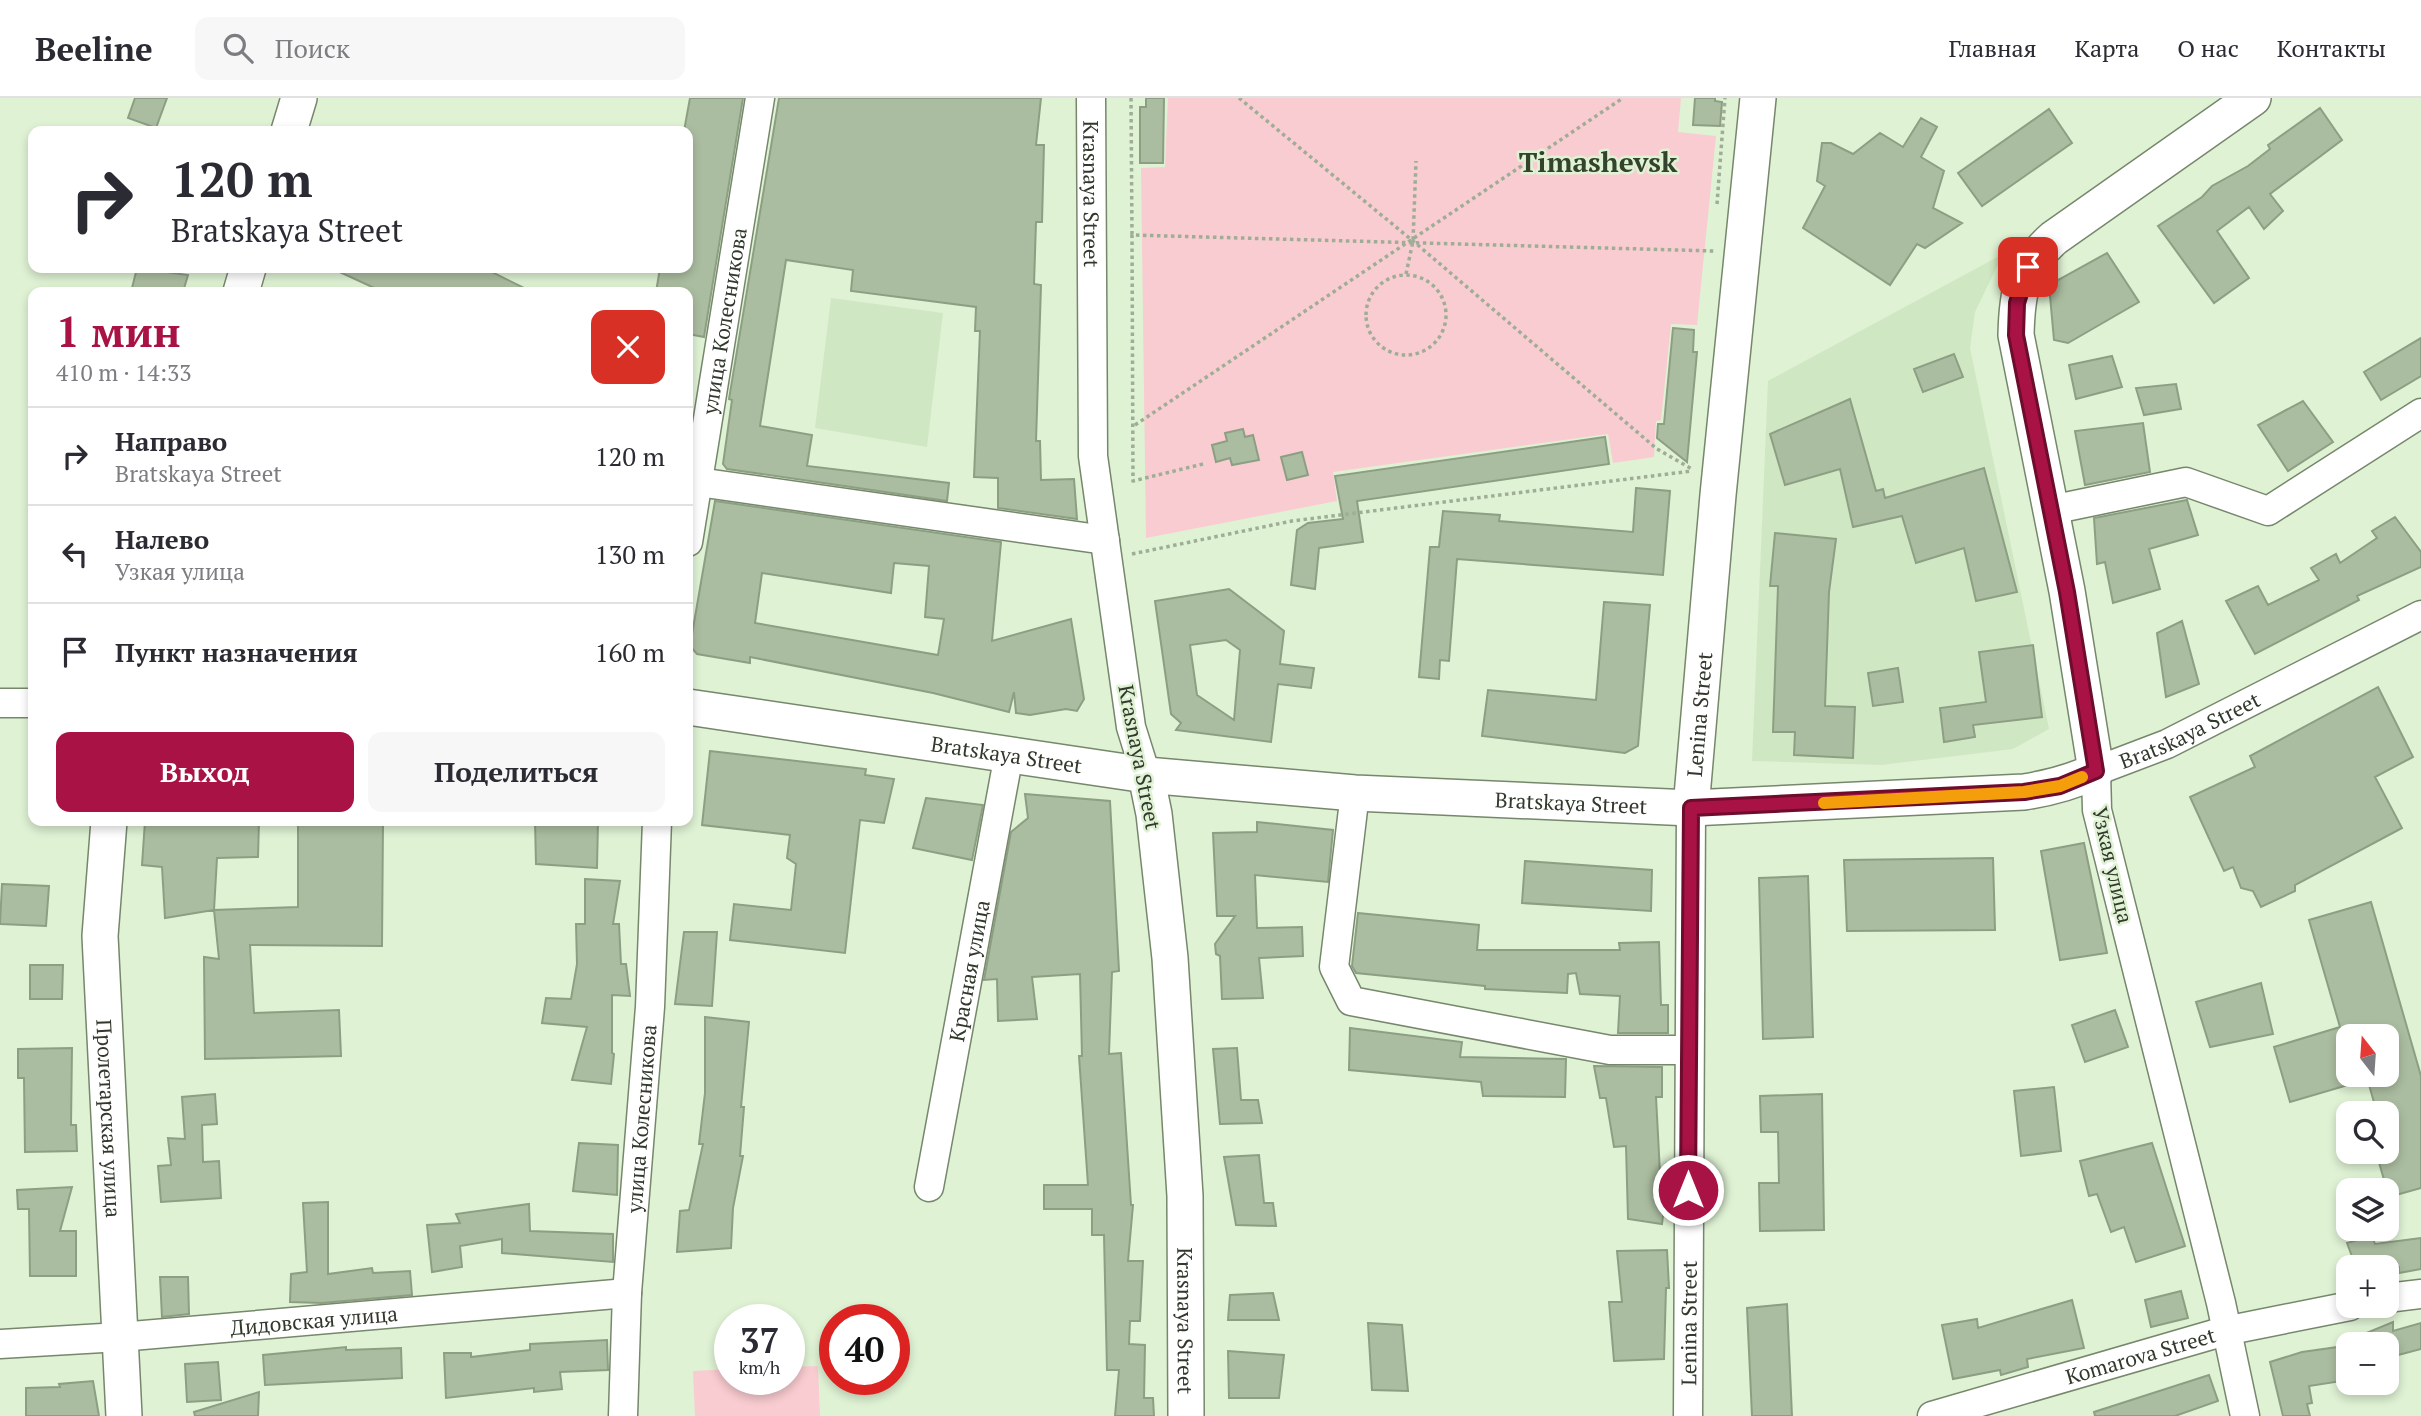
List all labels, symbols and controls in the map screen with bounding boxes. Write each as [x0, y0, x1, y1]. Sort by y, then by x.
search box [195, 17, 685, 80]
text: Beeline [35, 27, 153, 70]
icon: search [219, 29, 257, 67]
text: Поиск [275, 31, 350, 65]
text: Главная [1948, 32, 2036, 64]
text: Карта [2074, 32, 2139, 64]
text: О нас [2177, 32, 2239, 64]
text: Контакты [2277, 32, 2386, 64]
street label: Krasnaya Street [1077, 120, 1106, 268]
district label: Timashevsk [1519, 143, 1678, 180]
text: 120 m [171, 146, 313, 211]
icon: right [56, 154, 147, 245]
text: Bratskaya Street [171, 209, 403, 251]
street label: улица Колесникова [695, 225, 753, 417]
pin [1998, 237, 2058, 297]
icon: arrive [2009, 248, 2047, 286]
text: 1 мин [56, 303, 181, 359]
button: close [591, 310, 665, 384]
text: 410 m · 14:33 [56, 357, 191, 388]
text: Направо [115, 424, 227, 458]
icon: right [56, 437, 94, 475]
text: 120 m [595, 439, 665, 473]
text: Bratskaya Street [115, 458, 282, 489]
text: Налево [115, 522, 209, 556]
icon: left [56, 535, 94, 573]
text: 130 m [595, 537, 665, 571]
text: Узкая улица [115, 556, 245, 587]
icon: arrive [56, 633, 94, 671]
text: Пункт назначения [115, 635, 358, 669]
text: 160 m [595, 635, 665, 669]
street label: Lenina Street [1680, 651, 1718, 778]
street label: Krasnaya Street [1112, 682, 1168, 832]
street label: Bratskaya Street [2115, 685, 2265, 775]
street label: Bratskaya Street [929, 729, 1084, 779]
button: Выход [56, 732, 354, 812]
button: Поделиться [368, 732, 665, 812]
street label: Bratskaya Street [1494, 785, 1648, 820]
street label: Узкая улица [2086, 804, 2140, 926]
street label: Красная улица [942, 897, 996, 1044]
street label: Пролетарская улица [90, 1018, 128, 1219]
street label: улица Колесникова [619, 1023, 663, 1215]
north arrow [2336, 1024, 2399, 1087]
map controls [2336, 1024, 2399, 1395]
button: search [2336, 1101, 2399, 1164]
position arrow [1651, 1153, 1725, 1227]
button: layers [2336, 1178, 2399, 1241]
street label: Krasnaya Street [1171, 1247, 1200, 1395]
button: + [2336, 1255, 2399, 1318]
street label: Lenina Street [1674, 1260, 1703, 1386]
street label: Дидовская улица [229, 1299, 399, 1341]
speed limit sign: 40 [819, 1304, 910, 1395]
text: 37 [740, 1317, 779, 1363]
street label: Komarova Street [2062, 1320, 2219, 1391]
button: − [2336, 1332, 2399, 1395]
text: km/h [739, 1355, 780, 1379]

